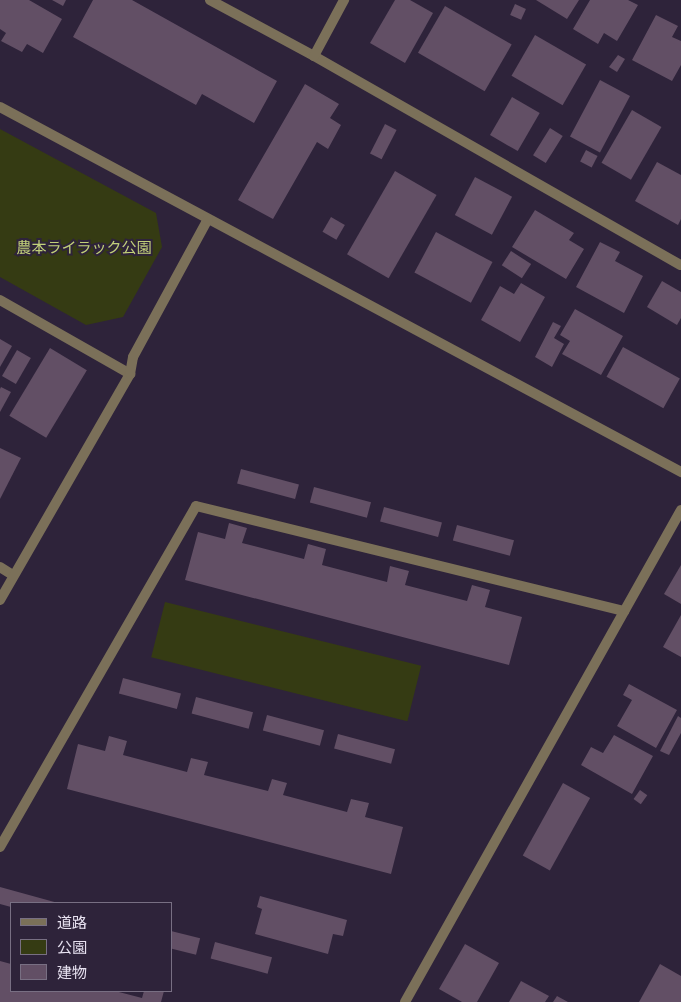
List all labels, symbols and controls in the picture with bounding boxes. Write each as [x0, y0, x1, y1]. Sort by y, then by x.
park label: 農本ライラック公園 [17, 239, 151, 257]
legend [10, 902, 172, 992]
text: 道路 [57, 913, 87, 932]
text: 公園 [57, 938, 87, 957]
text: 建物 [57, 963, 87, 982]

